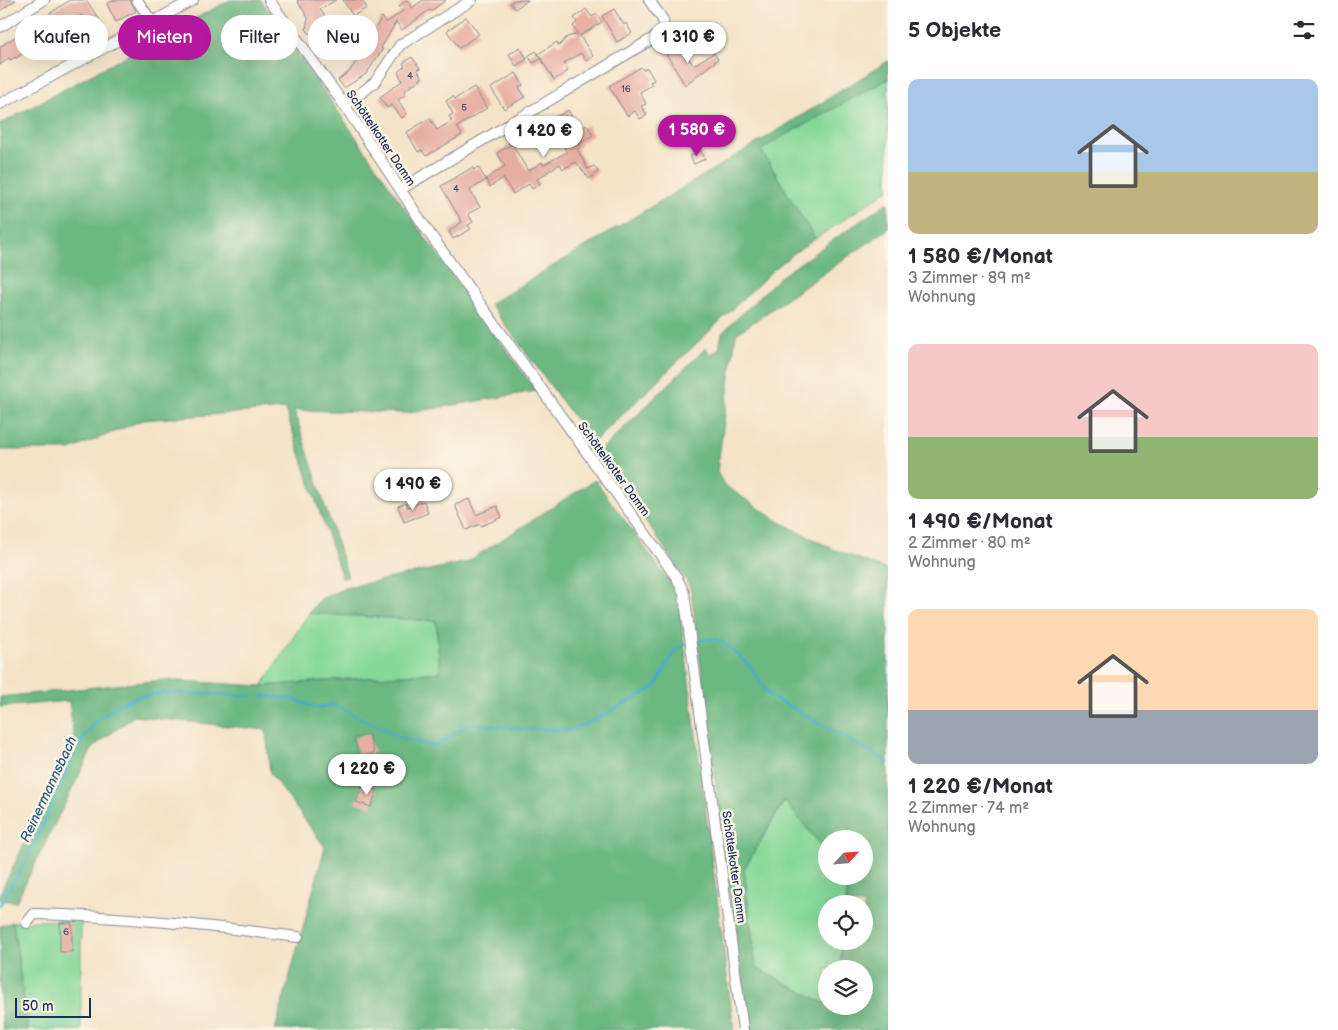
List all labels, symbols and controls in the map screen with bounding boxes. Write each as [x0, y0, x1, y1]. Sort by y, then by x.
chip: Kaufen [15, 15, 108, 60]
chip: Mieten [118, 15, 211, 60]
chip: Filter [221, 15, 298, 60]
chip: Neu [308, 15, 378, 60]
icon: filters [1290, 16, 1318, 44]
text: 5 Objekte [908, 18, 1001, 43]
pin: 1 310 € [642, 22, 734, 64]
text: 1 310 € [661, 28, 715, 47]
house number: 4 [407, 70, 413, 82]
house number: 16 [621, 83, 631, 95]
street label: Schöttelkotter Damm [343, 87, 418, 189]
house number: 5 [461, 102, 467, 114]
icon: home [1068, 111, 1158, 201]
pin: 1 580 € [651, 114, 743, 157]
pin: 1 420 € [498, 116, 590, 158]
text: 1 580 € [669, 121, 725, 140]
text: 1 420 € [516, 122, 572, 141]
house number: 4 [453, 183, 459, 195]
text: 1 580 €/Monat [908, 244, 1053, 269]
text: 3 Zimmer · 89 m² [908, 269, 1031, 288]
text: Wohnung [908, 288, 976, 307]
icon: home [1068, 376, 1158, 466]
street label: Schöttelkotter Damm [574, 419, 653, 519]
pin: 1 490 € [367, 468, 459, 511]
text: 1 490 € [385, 475, 441, 494]
text: 1 490 €/Monat [908, 509, 1053, 534]
text: 2 Zimmer · 80 m² [908, 534, 1031, 553]
text: Wohnung [908, 553, 976, 572]
icon: home [1068, 641, 1158, 731]
water label: Reinermannsbach [16, 733, 81, 845]
pin: 1 220 € [321, 754, 413, 796]
text: 1 220 € [339, 760, 395, 779]
text: 1 220 €/Monat [908, 774, 1053, 799]
text: 2 Zimmer · 74 m² [908, 799, 1029, 818]
street label: Schöttelkotter Damm [718, 810, 749, 924]
text: Wohnung [908, 818, 976, 837]
north arrow [818, 830, 872, 885]
map controls [818, 830, 873, 1015]
button: locate [818, 895, 873, 950]
house number: 6 [63, 926, 69, 938]
button: layers [818, 960, 873, 1015]
scale bar [15, 995, 91, 1018]
text: 50 m [22, 998, 54, 1015]

